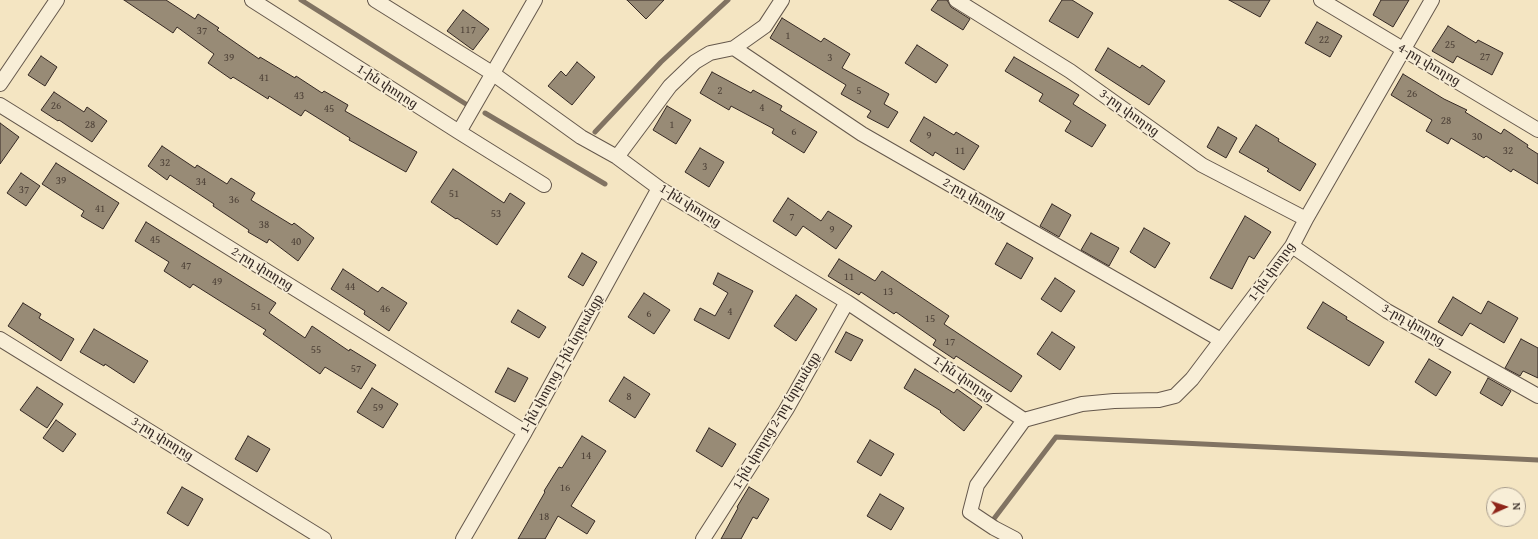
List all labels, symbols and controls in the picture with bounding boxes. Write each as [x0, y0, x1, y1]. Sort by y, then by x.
house number: 117 [460, 23, 476, 37]
house number: 37 [197, 24, 207, 38]
house number: 1 [785, 29, 791, 43]
house number: 22 [1319, 33, 1329, 47]
house number: 25 [1445, 38, 1455, 52]
street label: 4-րդ փողոց [1395, 40, 1463, 90]
house number: 27 [1480, 50, 1490, 64]
house number: 39 [224, 51, 234, 65]
house number: 3 [827, 51, 833, 65]
street label: 1-ին փողոց [354, 62, 420, 112]
house number: 41 [259, 71, 269, 85]
house number: 2 [717, 84, 723, 98]
house number: 5 [856, 84, 862, 98]
street label: 3-րդ փողոց [1096, 86, 1162, 140]
house number: 26 [1407, 87, 1417, 101]
house number: 43 [294, 89, 304, 103]
house number: 26 [51, 99, 61, 113]
house number: 4 [759, 101, 765, 115]
house number: 45 [324, 102, 334, 116]
house number: 28 [1441, 114, 1451, 128]
house number: 28 [85, 118, 95, 132]
house number: 1 [669, 118, 675, 132]
house number: 6 [791, 125, 797, 139]
house number: 9 [926, 129, 932, 143]
house number: 30 [1472, 130, 1482, 144]
house number: 11 [955, 144, 965, 158]
house number: 32 [1503, 144, 1513, 158]
house number: 32 [160, 156, 170, 170]
house number: 3 [702, 160, 708, 174]
house number: 39 [56, 174, 66, 188]
house number: 34 [196, 175, 206, 189]
street label: 2-րդ փողոց [940, 175, 1008, 223]
street label: 1-ին փողոց [656, 181, 724, 231]
house number: 37 [19, 183, 29, 197]
house number: 51 [449, 187, 459, 201]
house number: 36 [229, 193, 239, 207]
house number: 41 [95, 202, 105, 216]
house number: 53 [491, 207, 501, 221]
house number: 7 [789, 210, 795, 224]
house number: 38 [259, 218, 269, 232]
house number: 9 [829, 223, 835, 237]
house number: 45 [150, 233, 160, 247]
house number: 40 [291, 235, 301, 249]
street label: 1-ին փողոց [1245, 239, 1299, 305]
street label: 2-րդ փողոց [228, 244, 296, 294]
house number: 47 [181, 259, 191, 273]
house number: 11 [844, 270, 854, 284]
house number: 49 [212, 275, 222, 289]
house number: 44 [345, 280, 355, 294]
house number: 13 [883, 285, 893, 299]
street label: 1-ին փողոց 1-ին նրբանցք [517, 292, 607, 436]
house number: 51 [251, 300, 261, 314]
street label: 3-րդ փողոց [1379, 301, 1447, 349]
house number: 46 [380, 302, 390, 316]
house number: 4 [727, 305, 733, 319]
house number: 6 [646, 307, 652, 321]
house number: 15 [925, 312, 935, 326]
house number: 17 [945, 335, 955, 349]
house number: 55 [311, 343, 321, 357]
street label: 1-ին փողոց 2-րդ նրբանցք [730, 350, 824, 492]
street label: 1-ին փողոց [930, 353, 996, 405]
house number: 57 [351, 362, 361, 376]
house number: 8 [626, 390, 632, 404]
house number: 59 [373, 401, 383, 415]
street label: 3-րդ փողոց [128, 414, 196, 464]
house number: 14 [581, 449, 591, 463]
house number: 16 [560, 481, 570, 495]
north arrow [1486, 487, 1526, 527]
text: N [1509, 502, 1525, 511]
house number: 18 [539, 510, 549, 524]

